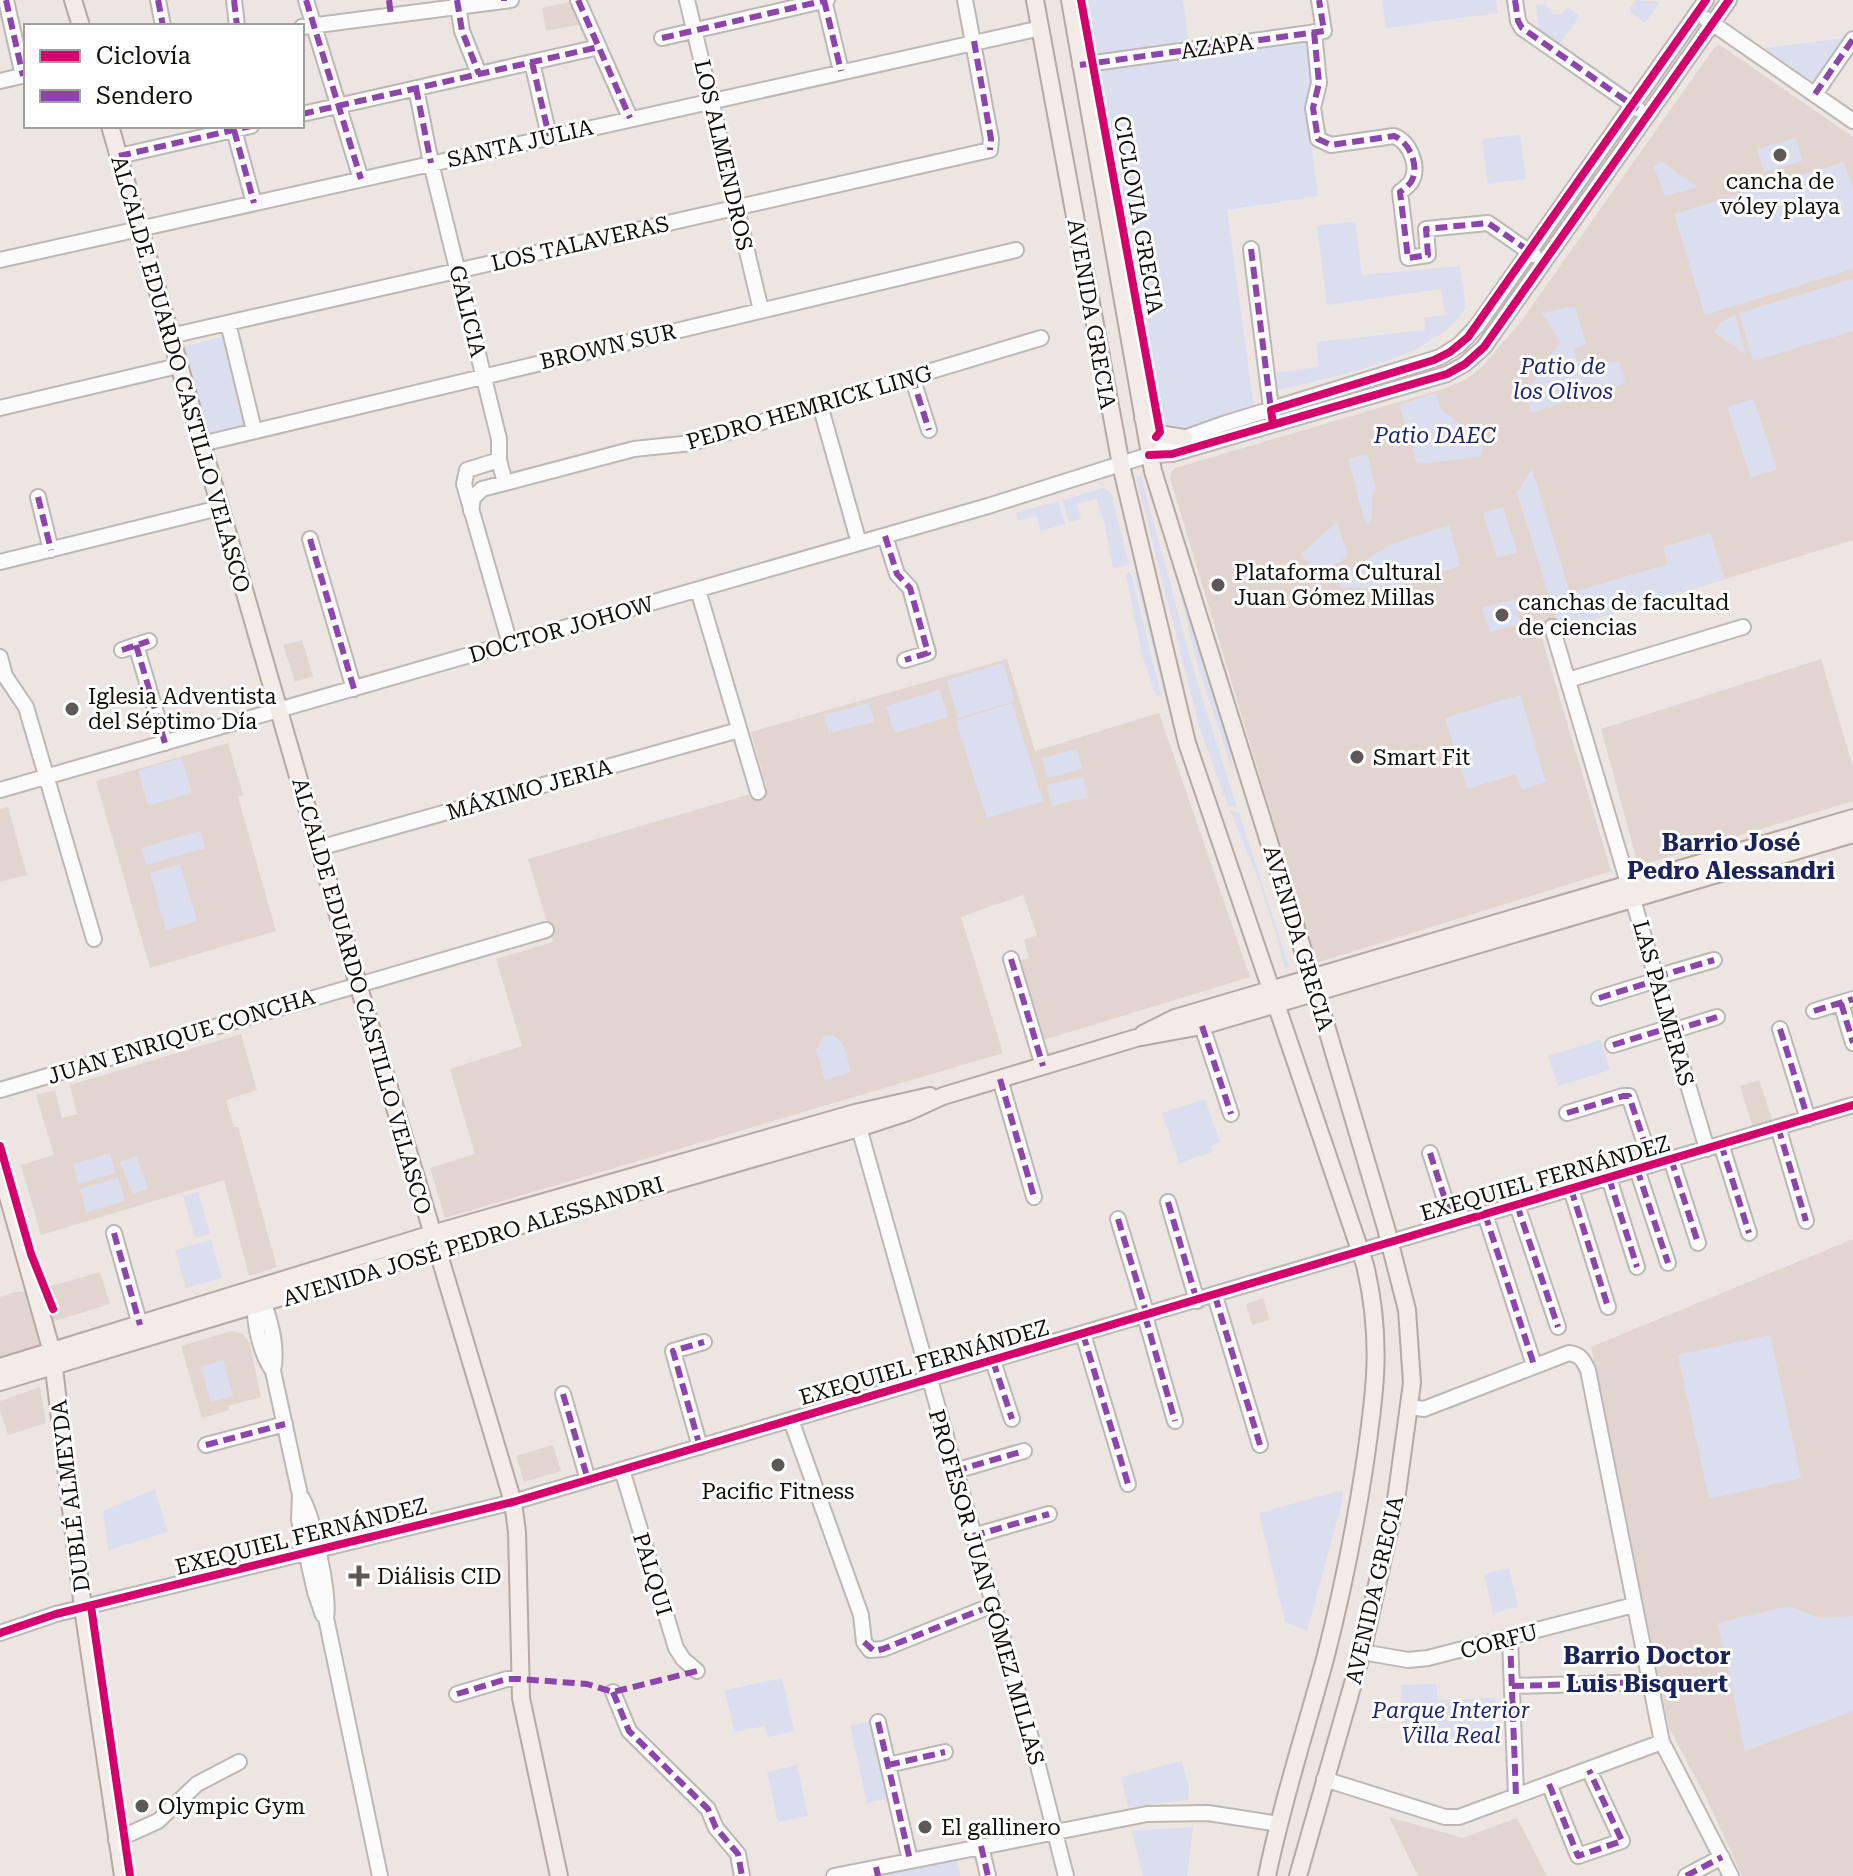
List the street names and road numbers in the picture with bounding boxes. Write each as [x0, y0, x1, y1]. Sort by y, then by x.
street label: AZAPA [1179, 29, 1256, 64]
street label: LOS ALMENDROS [689, 57, 758, 253]
street label: SANTA JULIA [445, 114, 596, 172]
street label: CICLOVIA GRECIA [1109, 114, 1168, 317]
street label: ALCALDE EDUARDO CASTILLO VELASCO [106, 153, 255, 595]
street label: LOS TALAVERAS [489, 211, 672, 276]
street label: AVENIDA GRECIA [1062, 217, 1121, 412]
street label: GALICIA [444, 263, 491, 360]
street label: BROWN SUR [538, 319, 679, 374]
street label: PEDRO HEMRICK LING [684, 360, 935, 455]
street label: DOCTOR JOHOW [466, 591, 657, 668]
street label: MÁXIMO JERIA [443, 753, 615, 825]
street label: ALCALDE EDUARDO CASTILLO VELASCO [287, 775, 436, 1217]
street label: AVENIDA GRECIA [1258, 842, 1339, 1034]
street label: LAS PALMERAS [1628, 917, 1699, 1089]
street label: JUAN ENRIQUE CONCHA [44, 984, 318, 1089]
street label: EXEQUIEL FERNÁNDEZ [1417, 1130, 1673, 1226]
street label: AVENIDA JOSÉ PEDRO ALESSANDRI [279, 1171, 667, 1311]
street label: EXEQUIEL FERNÁNDEZ [796, 1314, 1052, 1410]
street label: DUBLÉ ALMEYDA [45, 1398, 95, 1594]
street label: PROFESOR JUAN GÓMEZ MILLAS [924, 1406, 1051, 1768]
street label: EXEQUIEL FERNÁNDEZ [173, 1492, 429, 1580]
street label: AVENIDA GRECIA [1341, 1493, 1408, 1687]
street label: PALQUI [628, 1530, 677, 1619]
street label: CORFU [1457, 1619, 1541, 1664]

